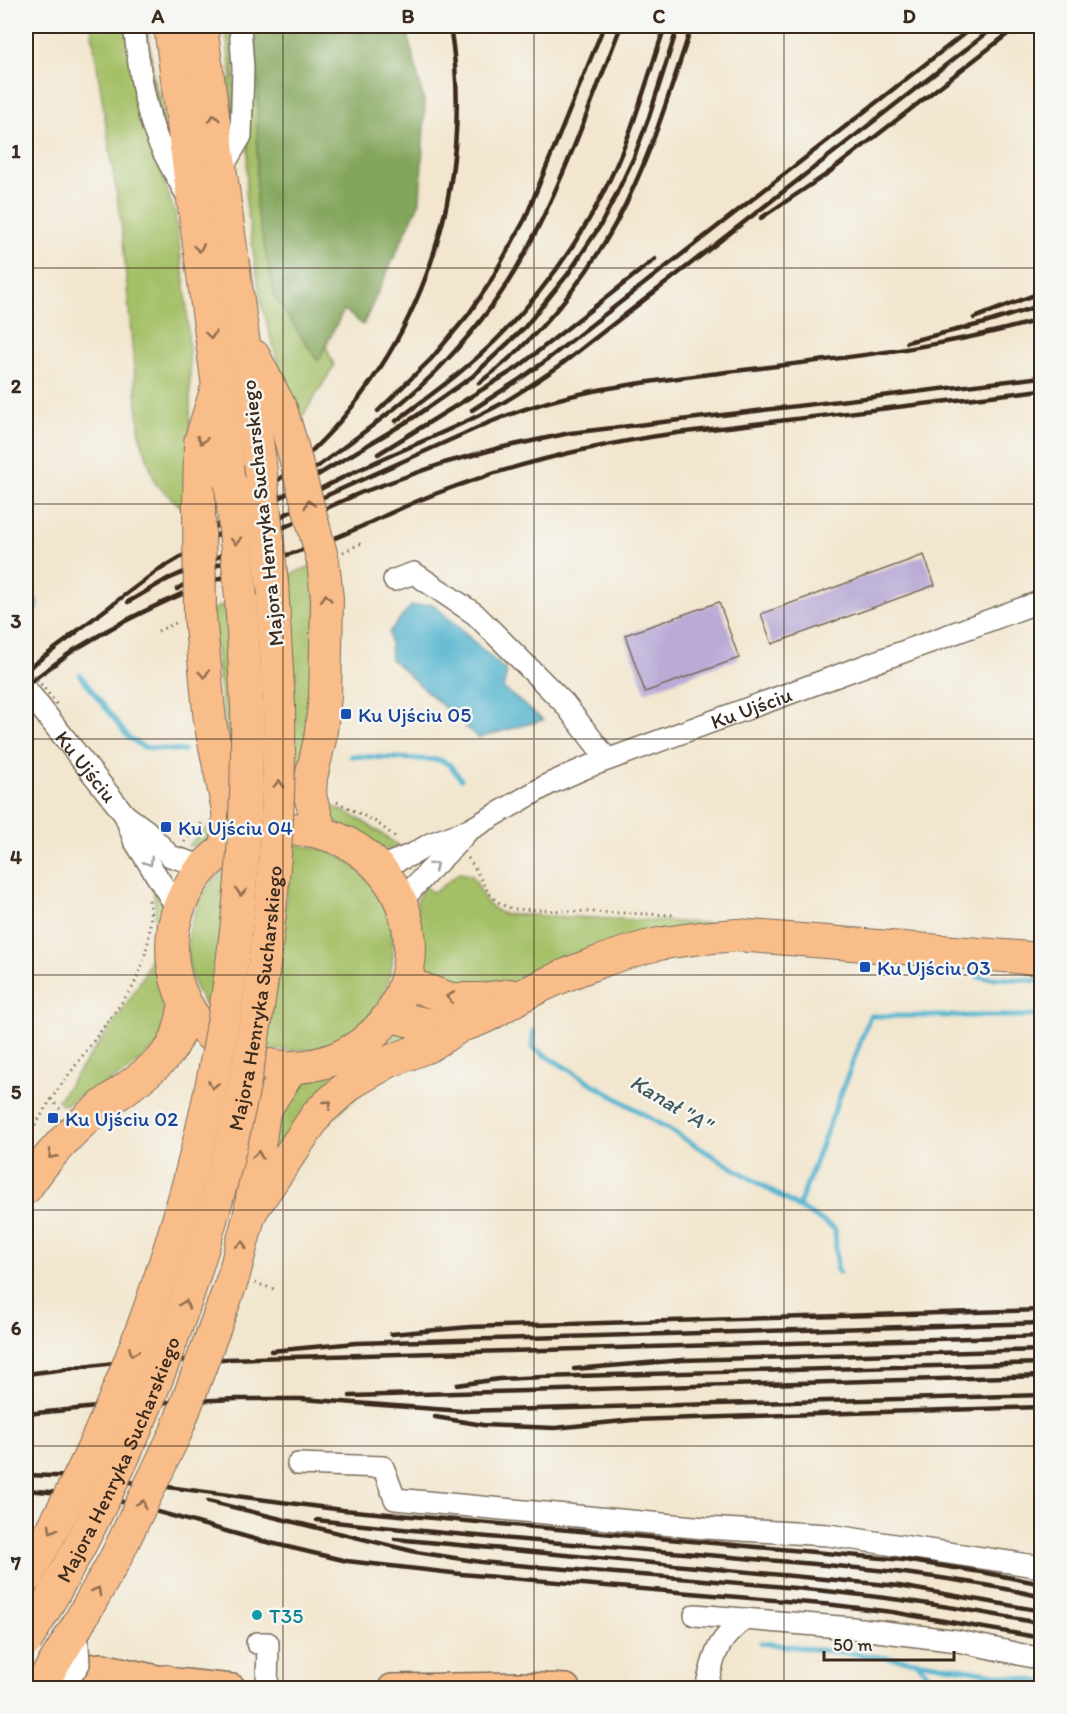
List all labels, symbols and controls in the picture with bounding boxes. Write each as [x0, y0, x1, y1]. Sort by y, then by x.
text: A [151, 4, 165, 28]
text: B [402, 4, 415, 28]
text: C [653, 4, 666, 28]
text: D [902, 4, 916, 28]
one-way arrow [208, 113, 220, 122]
text: 1 [11, 139, 21, 163]
one-way arrow [193, 244, 205, 253]
one-way arrow [205, 331, 217, 340]
text: 2 [11, 374, 22, 398]
street label: Majora Henryka Sucharskiego [236, 379, 288, 647]
one-way arrow [196, 435, 209, 445]
one-way arrow [304, 499, 316, 510]
one-way arrow [229, 536, 242, 545]
one-way arrow [320, 593, 333, 602]
text: 3 [11, 609, 22, 633]
one-way arrow [197, 669, 210, 678]
street label: Ku Ujściu [707, 681, 795, 734]
place label: Ku Ujściu 05 [358, 702, 471, 727]
marker: Ku Ujściu 05 [339, 707, 353, 721]
street label: Ku Ujściu [51, 725, 123, 807]
one-way arrow [273, 779, 285, 788]
place label: Ku Ujściu 04 [178, 815, 293, 840]
marker: Ku Ujściu 04 [159, 820, 173, 834]
text: 4 [10, 845, 22, 869]
one-way arrow [141, 856, 153, 866]
one-way arrow [427, 862, 438, 873]
street label: Majora Henryka Sucharskiego [222, 864, 287, 1133]
one-way arrow [235, 888, 248, 897]
place label: Ku Ujściu 03 [877, 955, 991, 980]
marker: Ku Ujściu 03 [858, 960, 872, 974]
one-way arrow [446, 991, 456, 1004]
water label: Kanał "A" [625, 1068, 719, 1139]
text: 5 [11, 1080, 22, 1104]
one-way arrow [207, 1080, 220, 1090]
one-way arrow [321, 1100, 332, 1111]
place label: Ku Ujściu 02 [65, 1106, 178, 1131]
marker: Ku Ujściu 02 [46, 1111, 60, 1125]
one-way arrow [48, 1148, 59, 1159]
one-way arrow [251, 1150, 263, 1159]
one-way arrow [234, 1240, 247, 1250]
one-way arrow [177, 1299, 190, 1310]
text: 6 [11, 1316, 22, 1340]
street label: Majora Henryka Sucharskiego [50, 1333, 184, 1586]
one-way arrow [128, 1346, 141, 1357]
one-way arrow [135, 1500, 147, 1511]
one-way arrow [48, 1523, 60, 1534]
text: 7 [10, 1551, 21, 1575]
one-way arrow [90, 1587, 101, 1598]
place label: T35 [269, 1603, 303, 1628]
marker: T35 [250, 1608, 264, 1622]
scale bar [824, 1624, 954, 1662]
text: 50 m [833, 1634, 873, 1656]

